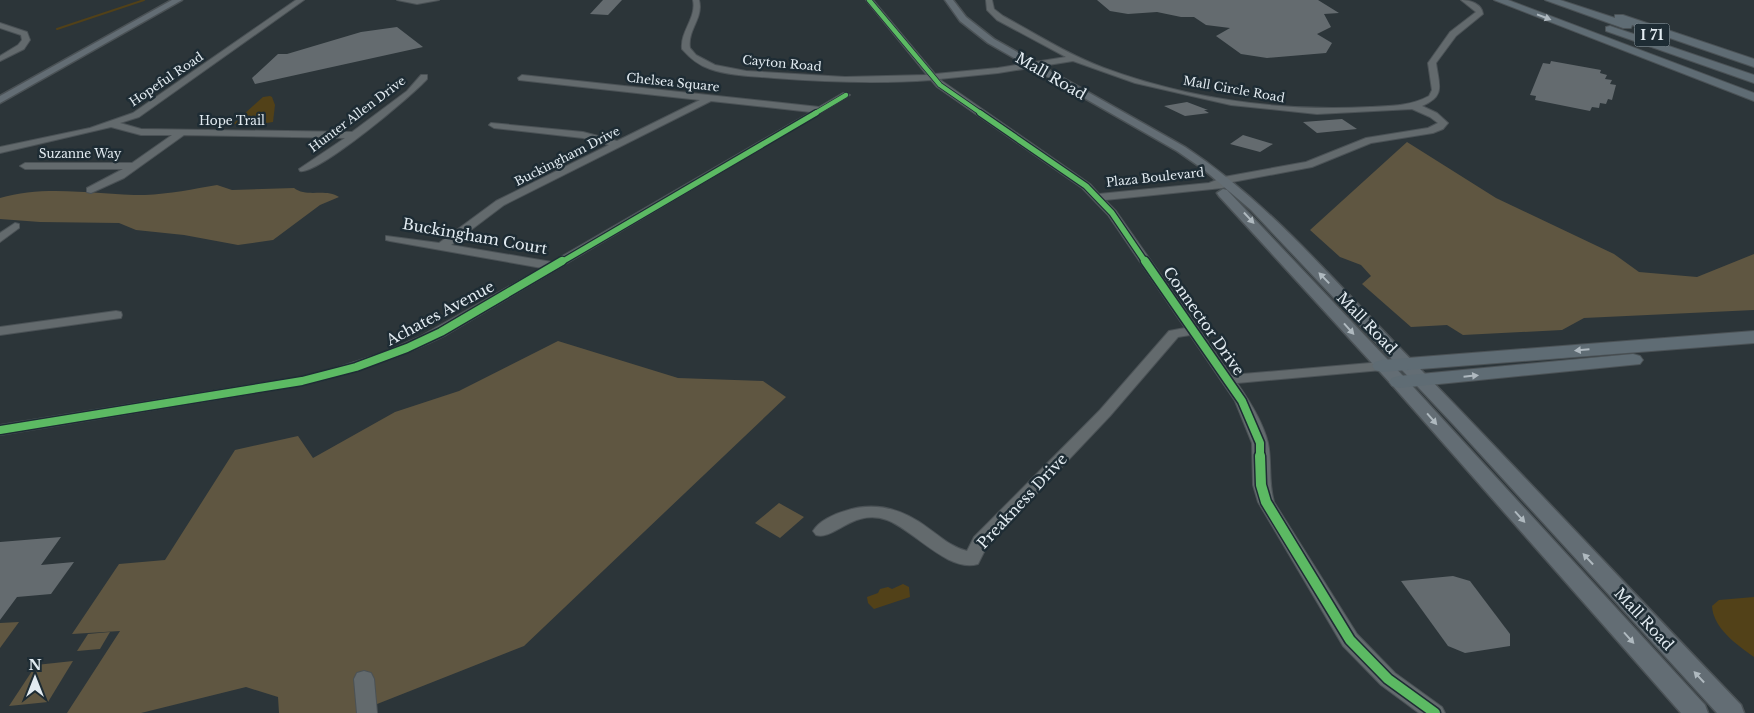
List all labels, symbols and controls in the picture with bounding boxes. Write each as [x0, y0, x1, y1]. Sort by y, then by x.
one-way arrow [1537, 14, 1552, 22]
road number: I 71 [1634, 24, 1670, 46]
street label: Mall Road [1012, 48, 1090, 104]
street label: Hopeful Road [126, 49, 206, 109]
street label: Cayton Road [742, 52, 822, 74]
street label: Chelsea Square [626, 70, 720, 94]
street label: Hunter Allen Drive [306, 73, 408, 155]
street label: Mall Circle Road [1182, 73, 1286, 105]
street label: Hope Trail [199, 113, 265, 128]
street label: Buckingham Drive [512, 123, 622, 189]
street label: Suzanne Way [39, 146, 122, 161]
street label: Plaza Boulevard [1105, 164, 1205, 190]
one-way arrow [1243, 212, 1255, 224]
street label: Buckingham Court [401, 214, 549, 258]
street label: Connector Drive [1159, 263, 1249, 379]
one-way arrow [1318, 273, 1330, 285]
street label: Achates Avenue [382, 276, 497, 350]
street label: Mall Road [1333, 288, 1401, 358]
one-way arrow [1344, 323, 1355, 336]
one-way arrow [1574, 346, 1590, 354]
one-way arrow [1463, 371, 1479, 379]
one-way arrow [1426, 412, 1437, 425]
street label: Preakness Drive [973, 449, 1071, 553]
one-way arrow [1514, 511, 1525, 524]
one-way arrow [1582, 553, 1594, 565]
street label: Mall Road [1610, 584, 1678, 654]
one-way arrow [1623, 631, 1634, 644]
north arrow [10, 653, 60, 703]
text: N [28, 656, 42, 674]
one-way arrow [1693, 672, 1705, 684]

